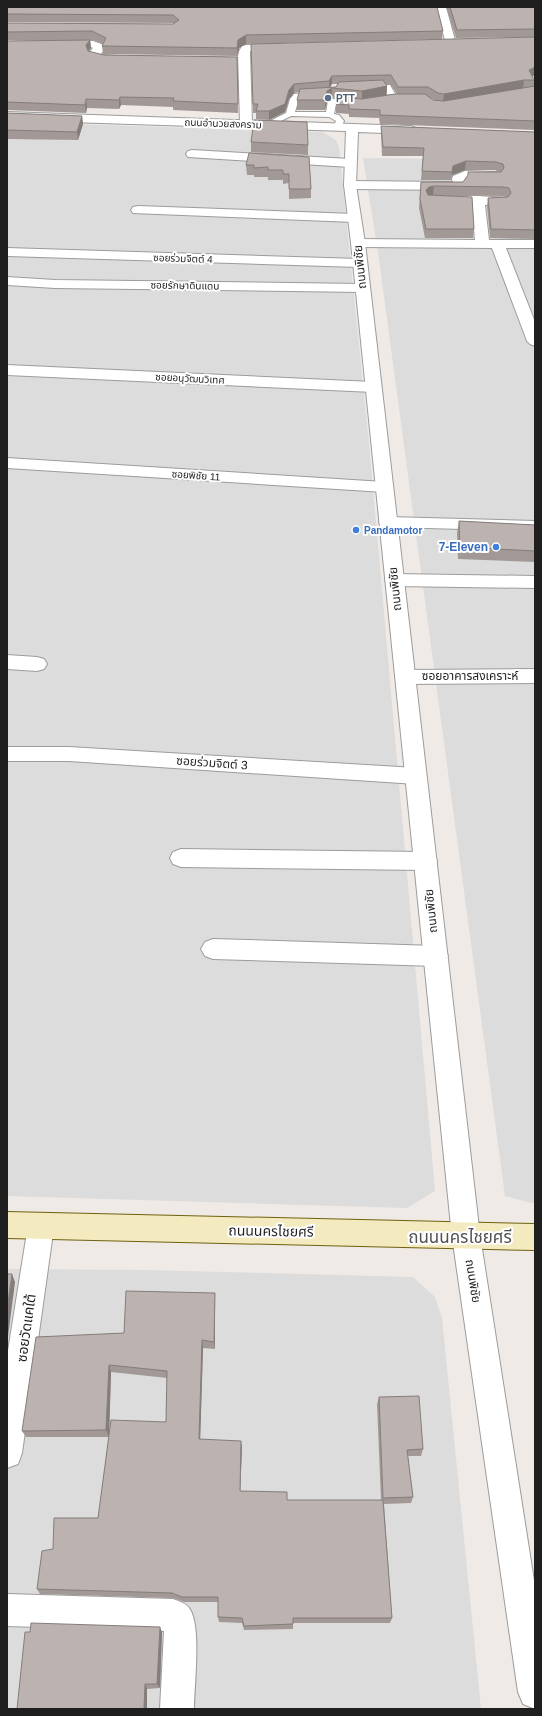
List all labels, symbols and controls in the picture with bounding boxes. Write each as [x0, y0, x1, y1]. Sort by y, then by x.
marker: PTT [323, 93, 333, 103]
place label: PTT [336, 93, 355, 104]
street label: ถนนอำนวยสงคราม [184, 117, 262, 130]
street label: ถนนพิชัย [351, 244, 369, 290]
street label: ซอยร่วมจิตต์ 4 [153, 251, 213, 265]
street label: ซอยรักษาดินแดน [151, 279, 219, 292]
street label: ซอยอนุวัฒนวิเทศ [155, 371, 225, 387]
street label: ซอยพิชัย 11 [171, 468, 221, 483]
marker: Pandamotor [351, 525, 361, 535]
place label: Pandamotor [364, 525, 422, 536]
place label: 7-Eleven [439, 540, 488, 554]
marker: 7-Eleven [491, 542, 501, 552]
street label: ถนนพิชัย [386, 566, 404, 612]
street label: ซอยอาคารสงเคราะห์ [422, 669, 519, 683]
street label: ซอยร่วมจิตต์ 3 [176, 754, 248, 772]
street label: ถนนพิชัย [422, 888, 440, 934]
street label: ถนนนครไชยศรี [228, 1222, 314, 1240]
district label: ถนนนครไชยศรี [408, 1228, 512, 1247]
street label: ถนนพิชัย [463, 1258, 483, 1304]
street label: ซอยวัดแคใต้ [13, 1293, 39, 1363]

